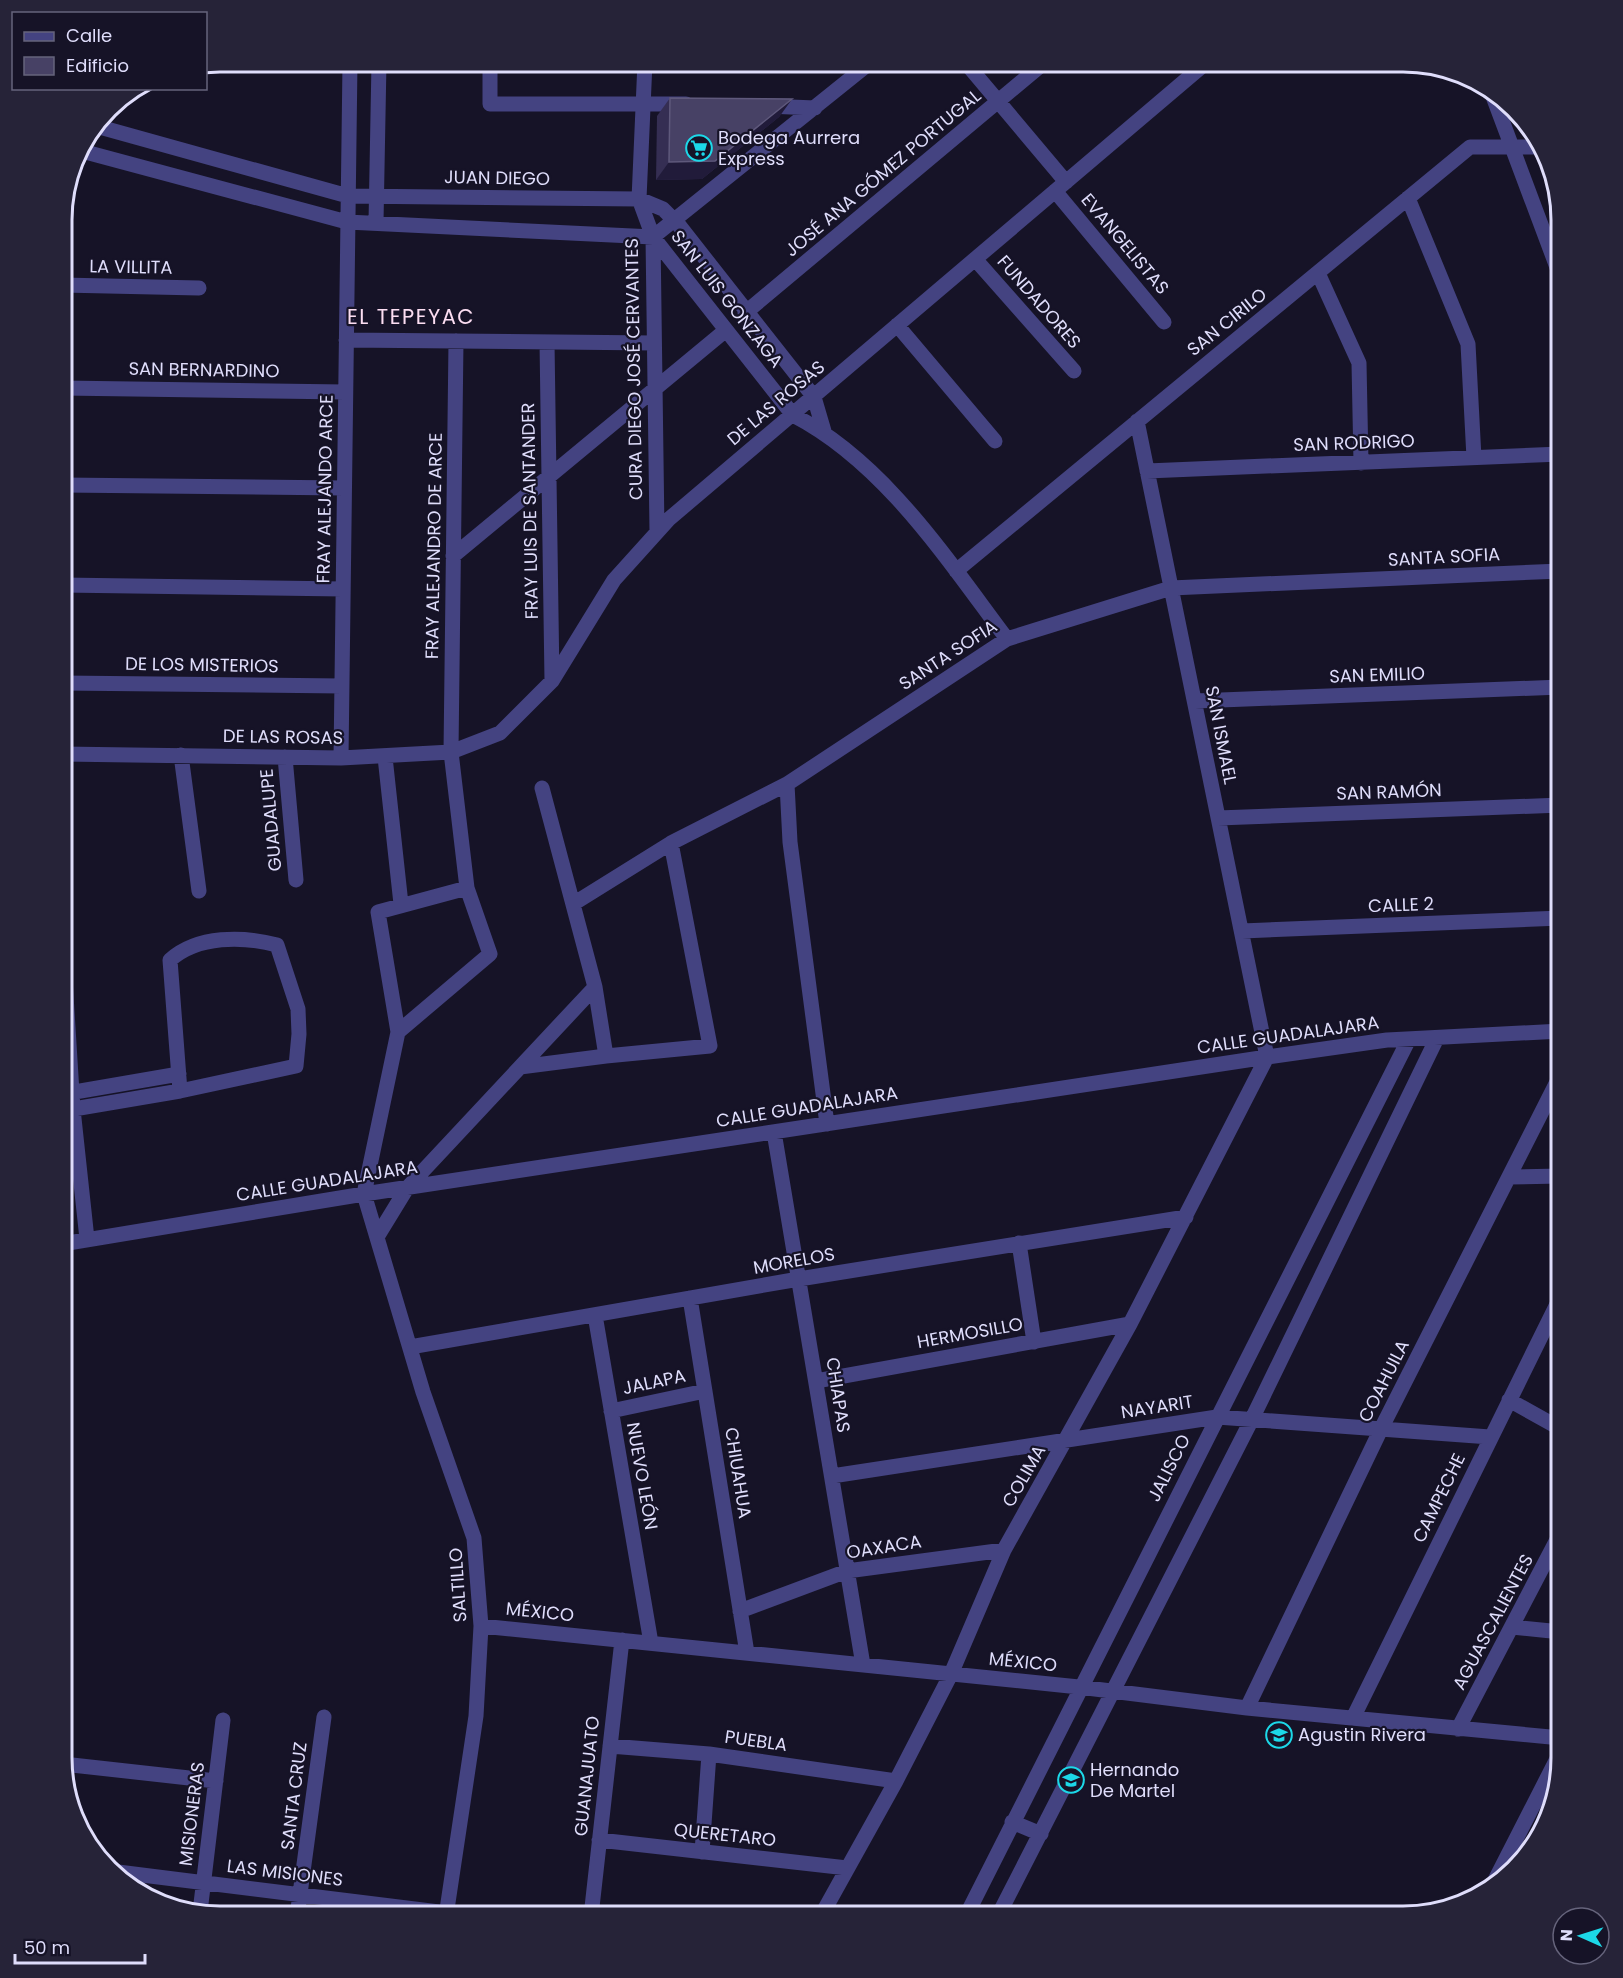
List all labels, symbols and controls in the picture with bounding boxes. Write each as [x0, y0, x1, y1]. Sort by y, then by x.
legend [12, 12, 207, 90]
text: Calle [66, 23, 112, 48]
text: Edificio [66, 53, 129, 78]
street label: JOSÉ ANA GÓMEZ PORTUGAL [779, 83, 986, 262]
place label: Bodega Aurrera Express [718, 125, 860, 171]
supermarket icon: Bodega Aurrera Express [684, 133, 714, 163]
street label: JUAN DIEGO [444, 164, 550, 191]
street label: EVANGELISTAS [1076, 188, 1175, 299]
street label: SAN LUIS GONZAGA [666, 225, 789, 373]
street label: CURA DIEGO JOSÉ CERVANTES [619, 238, 648, 500]
street label: FUNDADORES [992, 250, 1087, 354]
street label: LA VILLITA [89, 253, 173, 280]
street label: SAN CIRILO [1182, 282, 1272, 361]
district label: EL TEPEYAC [347, 302, 475, 331]
street label: DE LAS ROSAS [722, 354, 830, 451]
street label: SAN BERNARDINO [128, 356, 280, 383]
street label: FRAY ALEJANDO ARCE [310, 394, 339, 584]
street label: FRAY LUIS DE SANTANDER [515, 402, 544, 620]
street label: SAN RODRIGO [1293, 428, 1415, 457]
street label: FRAY ALEJANDRO DE ARCE [419, 433, 448, 659]
street label: SANTA SOFIA [1387, 541, 1501, 572]
street label: SANTA SOFIA [894, 613, 1002, 696]
street label: DE LOS MISTERIOS [125, 651, 279, 678]
street label: SAN EMILIO [1329, 660, 1425, 689]
street label: SAN ISMAEL [1200, 684, 1243, 786]
street label: DE LAS ROSAS [223, 723, 343, 750]
street label: GUADALUPE [254, 768, 287, 872]
street label: SAN RAMÓN [1336, 777, 1442, 806]
street label: CALLE 2 [1368, 891, 1434, 918]
street label: CALLE GUADALAJARA [1195, 1009, 1380, 1060]
street label: CALLE GUADALAJARA [714, 1080, 899, 1133]
street label: CALLE GUADALAJARA [234, 1154, 419, 1207]
street label: MORELOS [751, 1241, 837, 1280]
street label: HERMOSILLO [915, 1311, 1025, 1354]
street label: COAHUILA [1352, 1335, 1415, 1426]
street label: CHIAPAS [820, 1355, 857, 1434]
street label: JALAPA [620, 1363, 688, 1400]
street label: NAYARIT [1119, 1388, 1195, 1425]
street label: NUEVO LEÓN [621, 1420, 664, 1532]
street label: CHIUAHUA [719, 1426, 758, 1520]
street label: JALISCO [1141, 1430, 1196, 1506]
street label: COLIMA [996, 1440, 1051, 1511]
street label: CAMPECHE [1406, 1449, 1471, 1547]
street label: OAXACA [845, 1528, 923, 1565]
street label: SALTILLO [442, 1547, 473, 1623]
street label: AGUASCALIENTES [1446, 1549, 1539, 1694]
street label: MÉXICO [505, 1595, 575, 1628]
street label: MÉXICO [988, 1645, 1058, 1678]
street label: GUANAJUATO [568, 1715, 605, 1837]
school or university icon: Agustin Rivera [1264, 1720, 1294, 1750]
place label: Agustin Rivera [1298, 1722, 1426, 1747]
street label: PUEBLA [723, 1724, 789, 1757]
street label: SANTA CRUZ [274, 1740, 313, 1851]
place label: Hernando De Martel [1090, 1757, 1179, 1803]
street label: MISIONERAS [173, 1761, 210, 1867]
school or university icon: Hernando De Martel [1056, 1765, 1086, 1795]
street label: QUERETARO [673, 1817, 777, 1852]
street label: LAS MISIONES [226, 1853, 345, 1892]
north arrow [1551, 1906, 1611, 1966]
scale bar [15, 1927, 146, 1965]
text: N [1555, 1929, 1578, 1942]
text: 50 m [24, 1935, 70, 1960]

